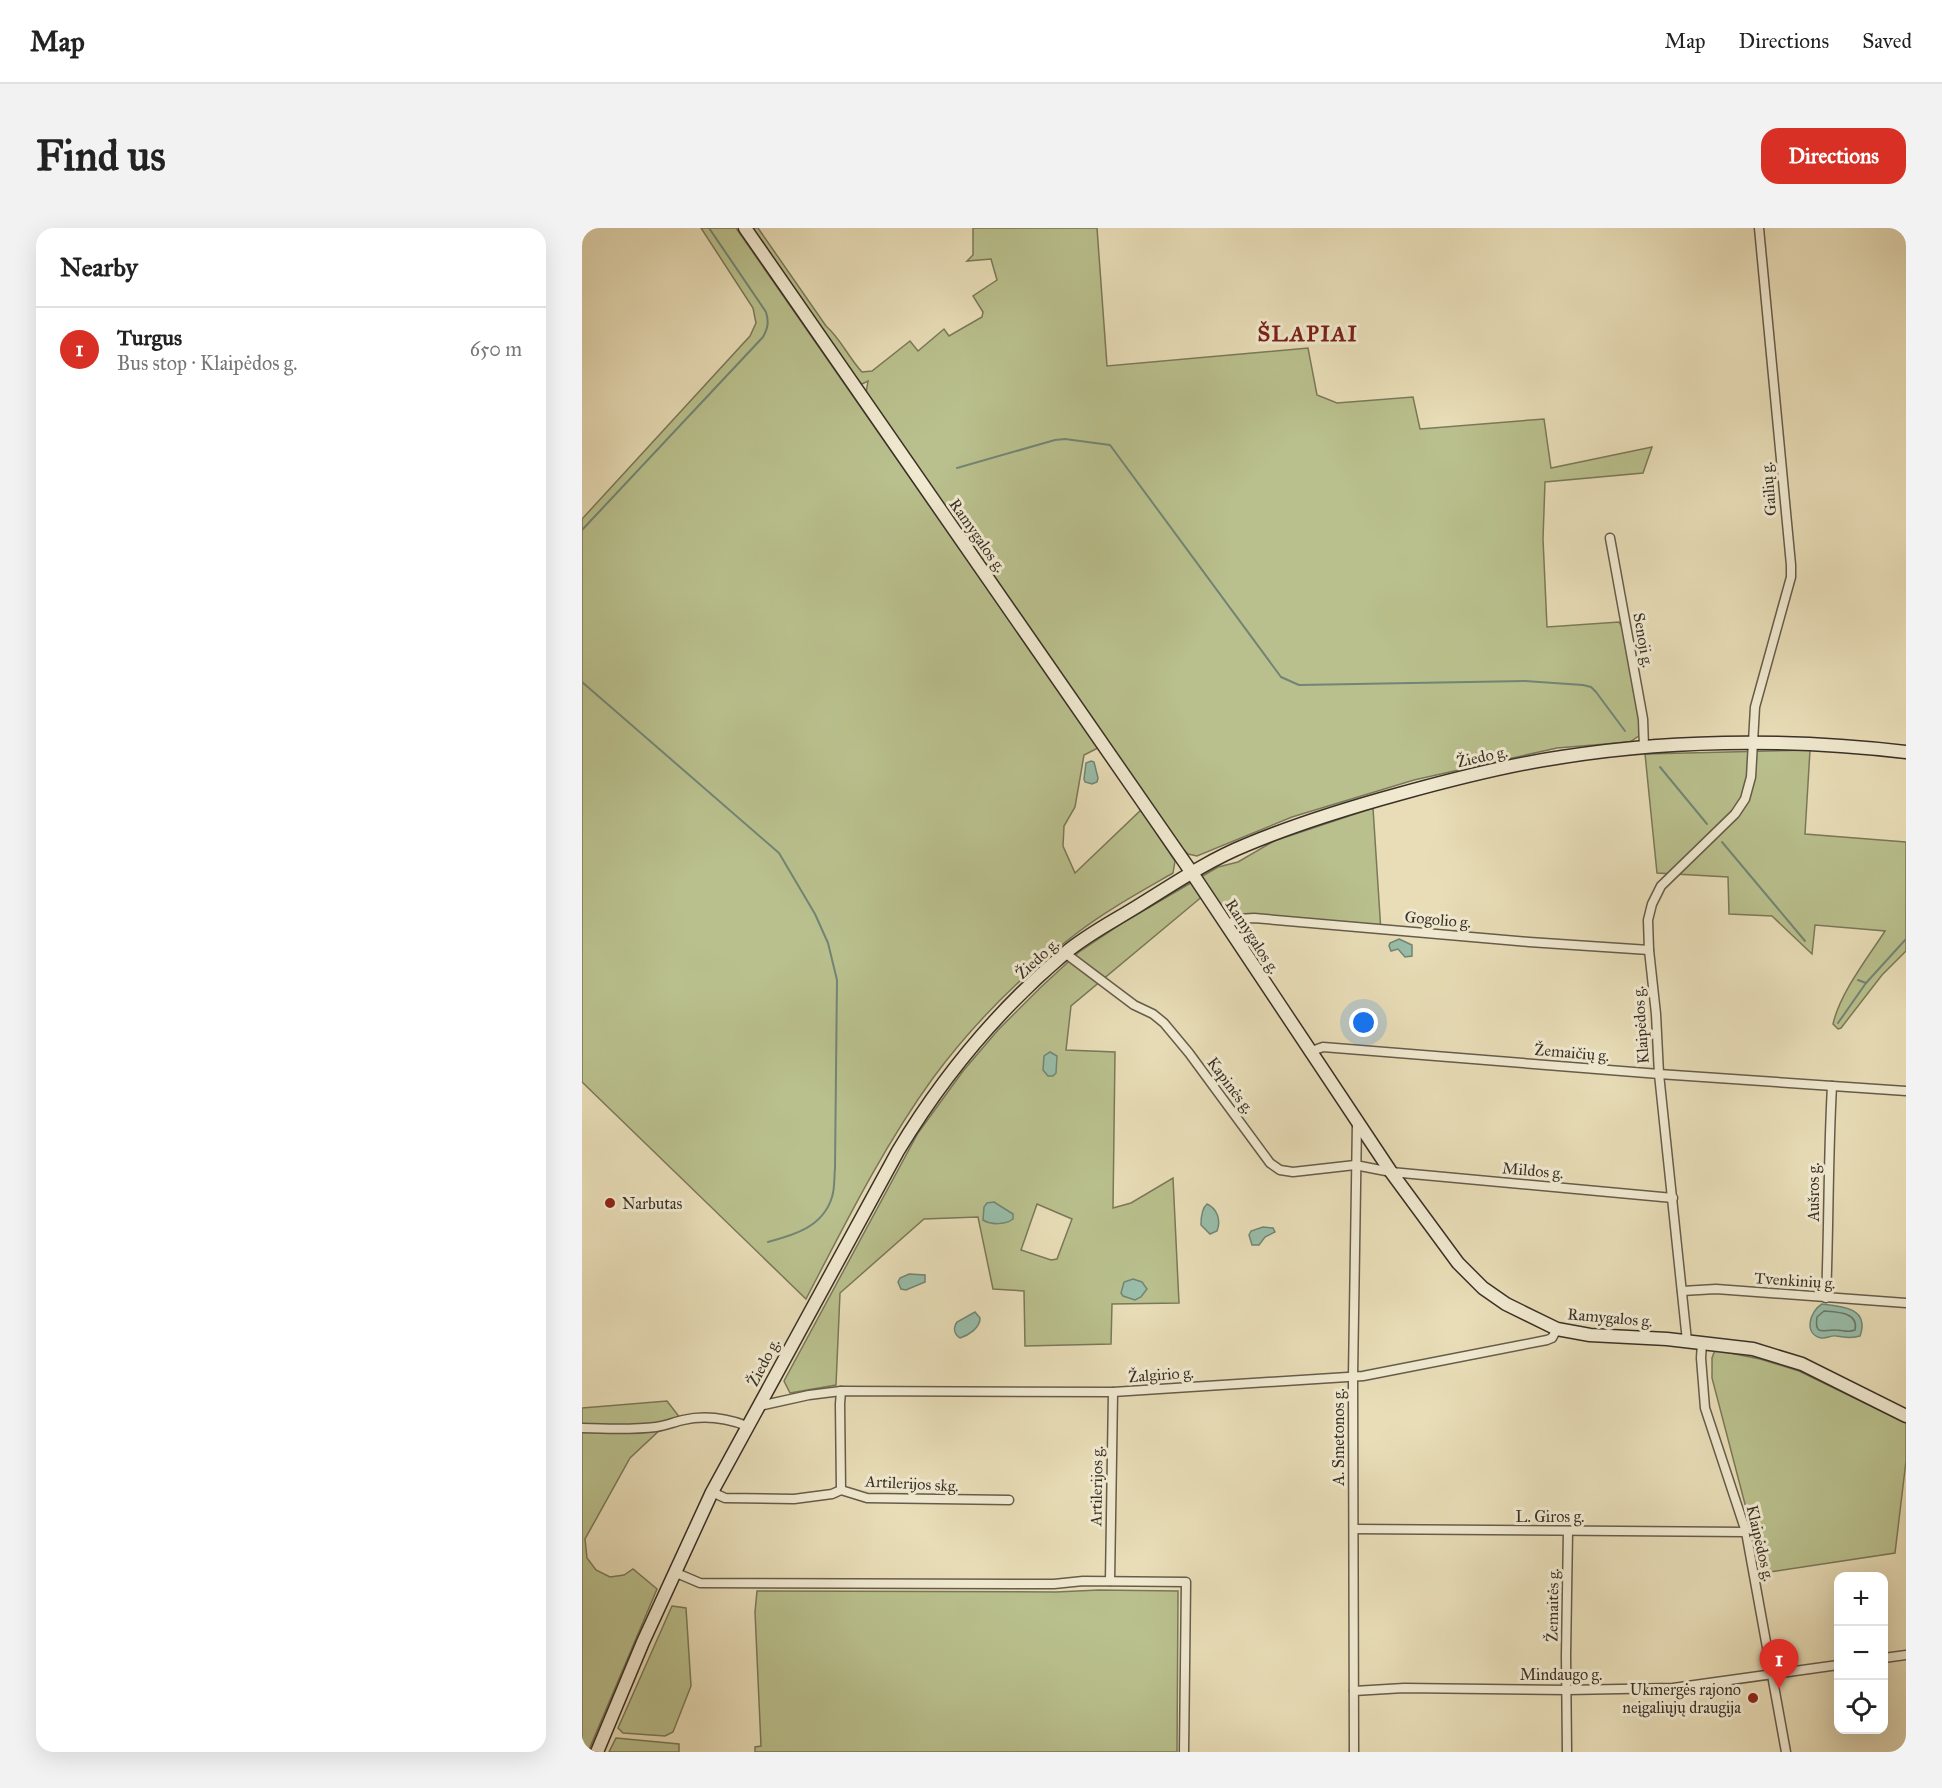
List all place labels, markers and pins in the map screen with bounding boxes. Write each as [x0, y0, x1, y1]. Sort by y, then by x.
place label: Narbutas [622, 1194, 683, 1213]
marker: Narbutas [603, 1196, 617, 1210]
pin: 1 [1760, 1640, 1798, 1689]
place label: Ukmergės rajono neįgaliųjų draugija [1622, 1680, 1741, 1718]
marker: Ukmergės rajono neįgaliųjų draugija [1746, 1691, 1760, 1705]

